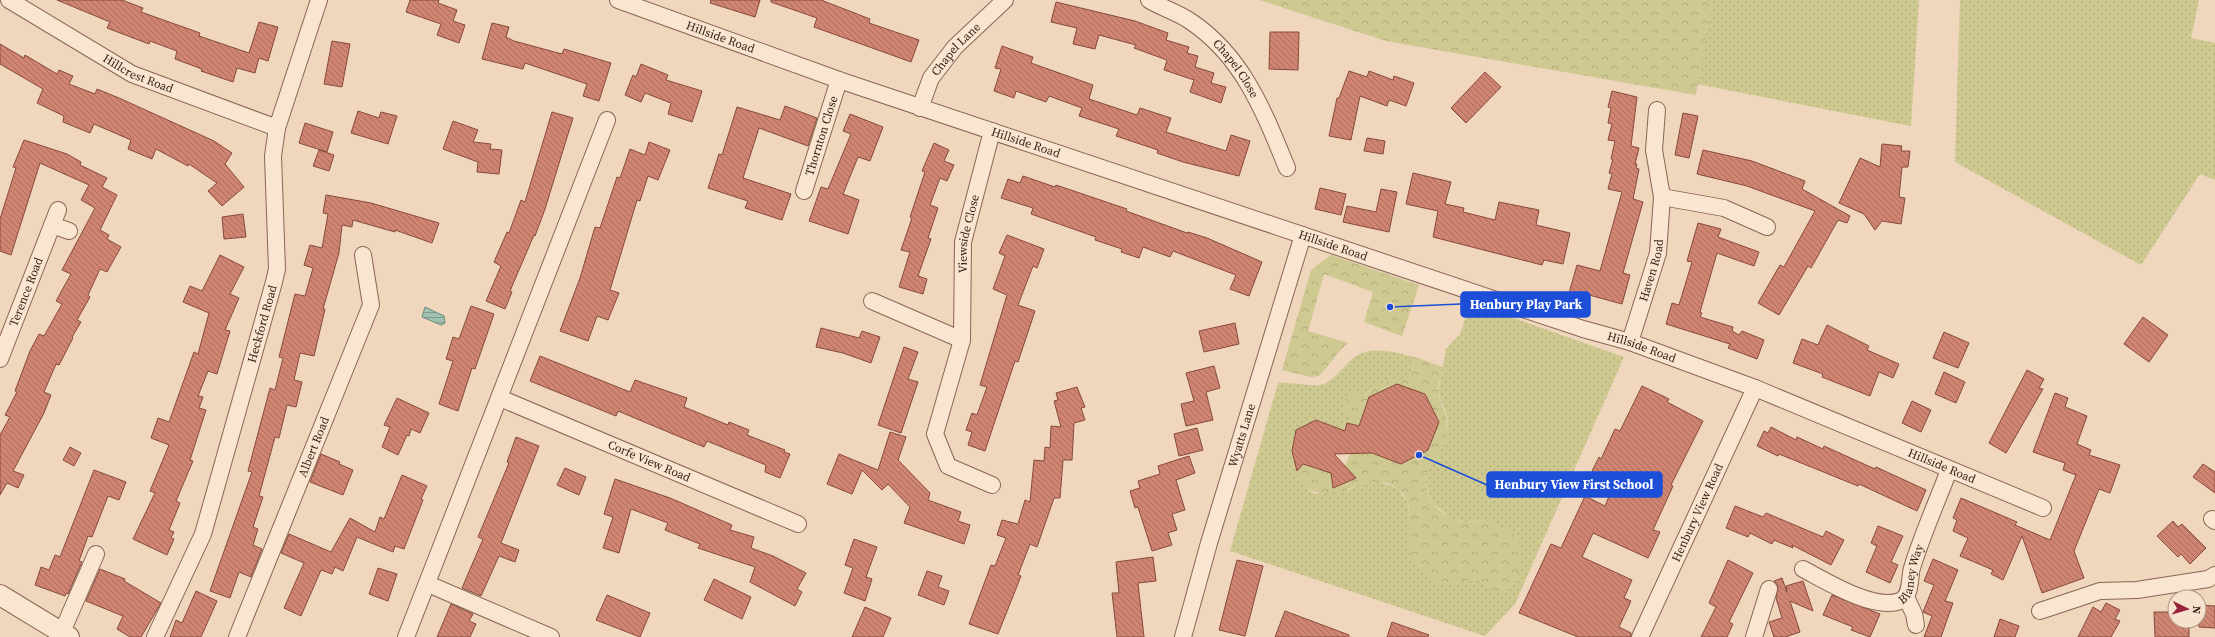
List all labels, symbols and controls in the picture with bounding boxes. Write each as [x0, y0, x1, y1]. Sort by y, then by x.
street label: Hillside Road [684, 17, 757, 57]
street label: Chapel Lane [928, 19, 984, 79]
street label: Chapel Close [1210, 36, 1263, 101]
street label: Hillcrest Road [100, 50, 176, 97]
street label: Thornton Close [801, 94, 842, 178]
street label: Hillside Road [989, 124, 1063, 162]
street label: Viewside Close [955, 193, 983, 273]
street label: Hillside Road [1296, 226, 1370, 264]
street label: Haven Road [1635, 238, 1667, 304]
street label: Terence Road [5, 255, 47, 329]
street label: Heckford Road [244, 283, 281, 365]
callout: Henbury Play Park [1461, 292, 1590, 317]
text: Henbury Play Park [1470, 296, 1582, 313]
street label: Hillside Road [1605, 328, 1679, 366]
street label: Wyatts Lane [1225, 402, 1259, 469]
street label: Albert Road [294, 414, 333, 479]
street label: Corfe View Road [605, 437, 693, 486]
street label: Hillside Road [1906, 445, 1978, 487]
street label: Henbury View Road [1668, 461, 1727, 564]
callout: Henbury View First School [1487, 472, 1662, 497]
text: Henbury View First School [1495, 476, 1653, 493]
street label: Blaney Way [1895, 541, 1928, 608]
north arrow [2167, 589, 2207, 629]
text: N [2189, 605, 2204, 614]

